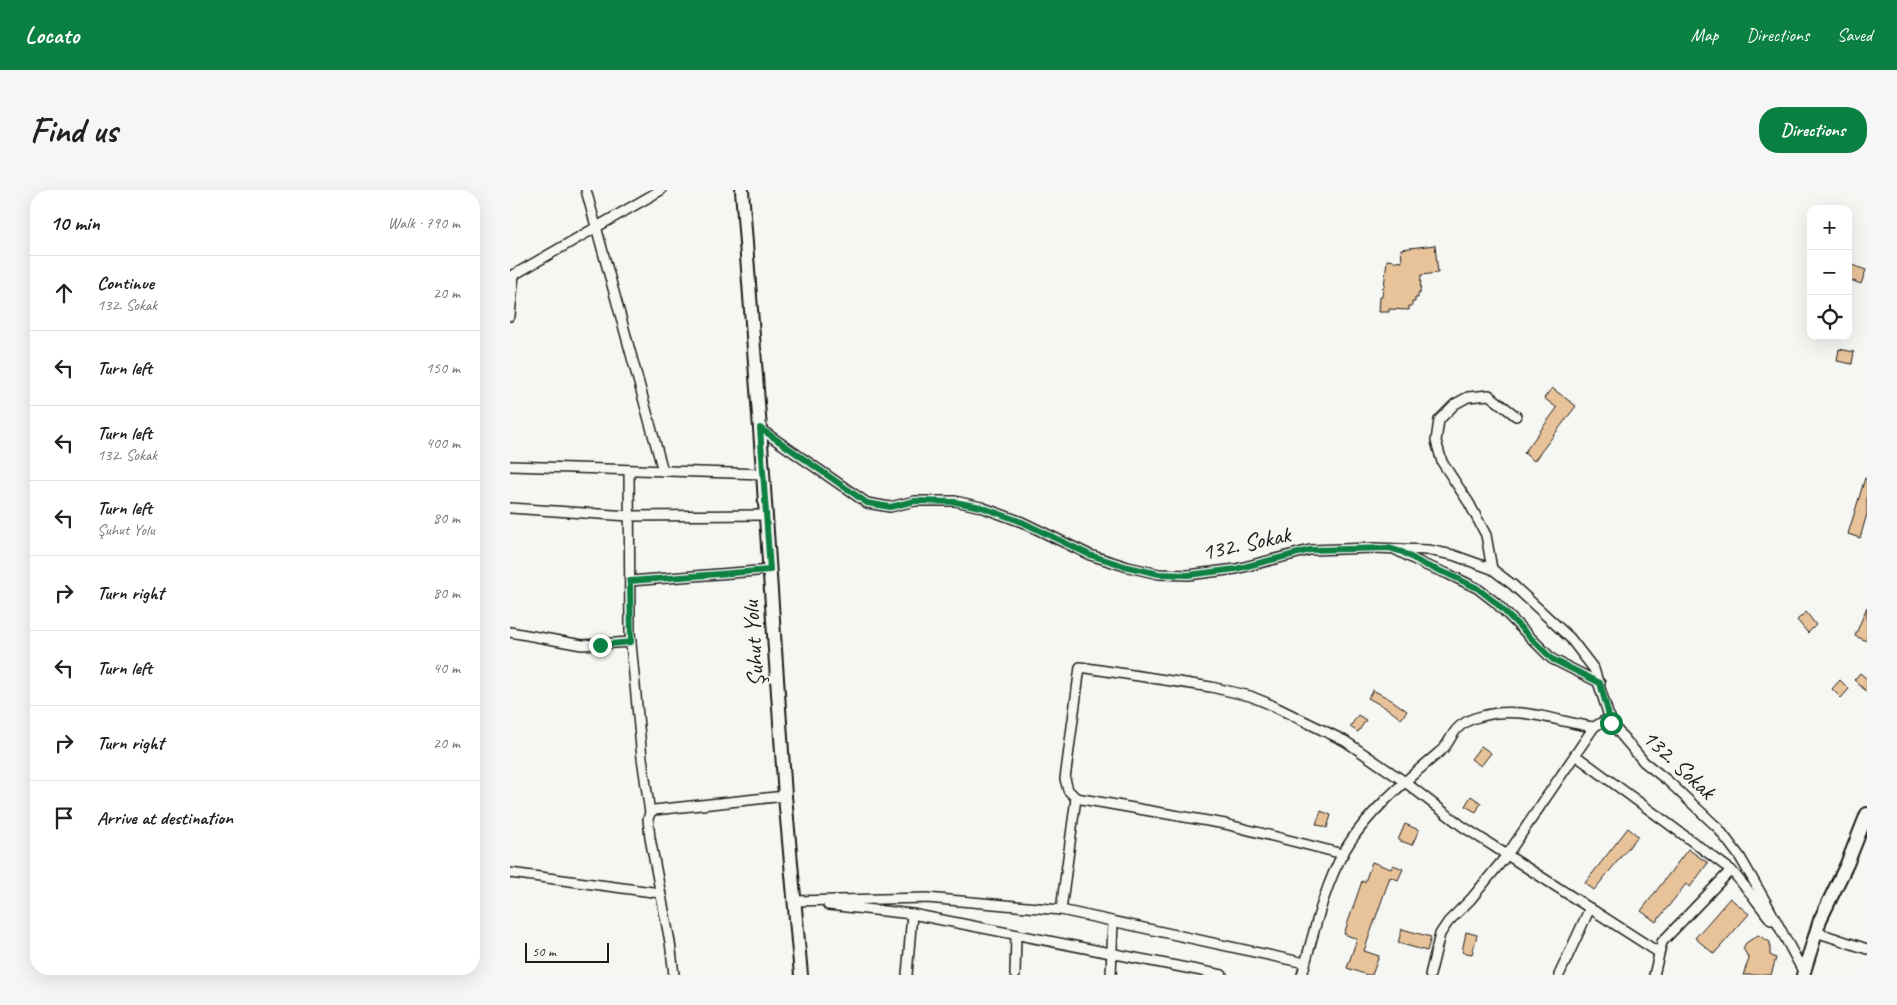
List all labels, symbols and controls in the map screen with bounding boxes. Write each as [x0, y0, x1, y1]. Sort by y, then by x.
text: Locato [25, 20, 79, 50]
text: Map [1691, 24, 1718, 46]
text: Directions [1746, 24, 1809, 46]
text: Saved [1837, 24, 1872, 46]
button: Directions [1759, 107, 1867, 153]
text: Find us [30, 108, 117, 153]
map controls [1807, 205, 1852, 340]
button: + [1807, 205, 1852, 250]
text: 10 min [50, 210, 100, 236]
text: Walk · 790 m [388, 213, 460, 233]
button: − [1807, 250, 1852, 295]
text: Continue [97, 271, 154, 295]
icon: ahead [50, 279, 78, 307]
text: 20 m [433, 283, 460, 303]
text: 132. Sokak [97, 295, 157, 315]
button: locate [1807, 295, 1852, 340]
icon: left [50, 354, 78, 382]
text: Turn left [97, 356, 152, 380]
text: 150 m [426, 358, 460, 378]
text: Turn left [97, 421, 152, 445]
icon: left [50, 429, 78, 457]
text: 400 m [426, 433, 460, 453]
text: 132. Sokak [97, 445, 157, 465]
text: Turn left [97, 496, 152, 520]
icon: left [50, 504, 78, 532]
text: 80 m [433, 508, 460, 528]
street label: 132. Sokak [1199, 519, 1295, 567]
text: Şuhut Yolu [97, 520, 155, 540]
icon: right [50, 579, 78, 607]
text: Turn right [97, 581, 164, 605]
text: 80 m [433, 583, 460, 603]
street label: Şuhut Yolu [735, 598, 771, 688]
route end [589, 634, 612, 657]
icon: left [50, 654, 78, 682]
text: Turn left [97, 656, 152, 680]
text: 40 m [433, 658, 460, 678]
route start [1600, 712, 1623, 735]
street label: 132. Sokak [1636, 722, 1724, 807]
icon: right [50, 729, 78, 757]
text: Turn right [97, 731, 164, 755]
text: 20 m [433, 733, 460, 753]
icon: arrive [50, 804, 78, 832]
text: Arrive at destination [97, 806, 233, 830]
scale bar [525, 940, 609, 963]
text: 50 m [532, 943, 556, 960]

